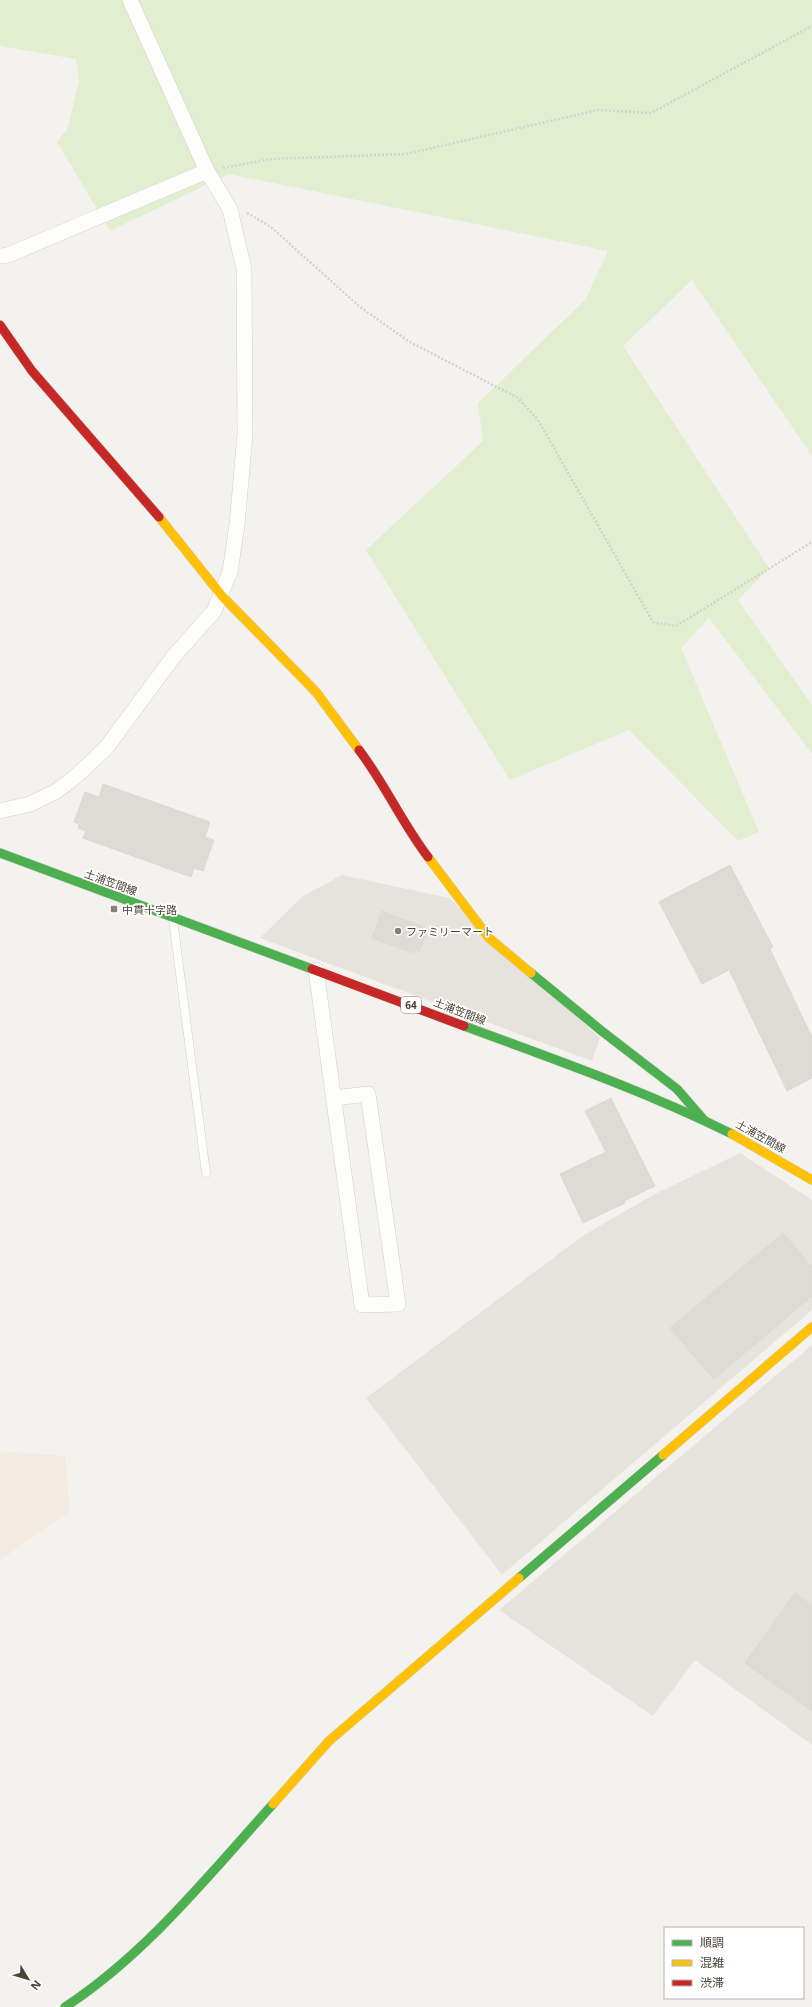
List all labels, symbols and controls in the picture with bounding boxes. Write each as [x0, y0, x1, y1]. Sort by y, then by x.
street label: 土浦笠間線 [83, 866, 139, 898]
place label: 中貫十字路 [122, 902, 177, 917]
marker: 中貫十字路 [109, 904, 119, 914]
place label: ファミリーマート [406, 924, 494, 939]
marker: ファミリーマート [393, 926, 403, 936]
street label: 土浦笠間線 [432, 994, 488, 1028]
road number: 64 [401, 997, 421, 1013]
street label: 土浦笠間線 [733, 1116, 789, 1156]
legend [664, 1927, 804, 1999]
text: 順調 [700, 1934, 724, 1951]
text: 混雑 [700, 1954, 724, 1971]
north arrow [8, 1959, 48, 1999]
text: 渋滞 [700, 1974, 724, 1991]
text: N [28, 1977, 45, 1994]

